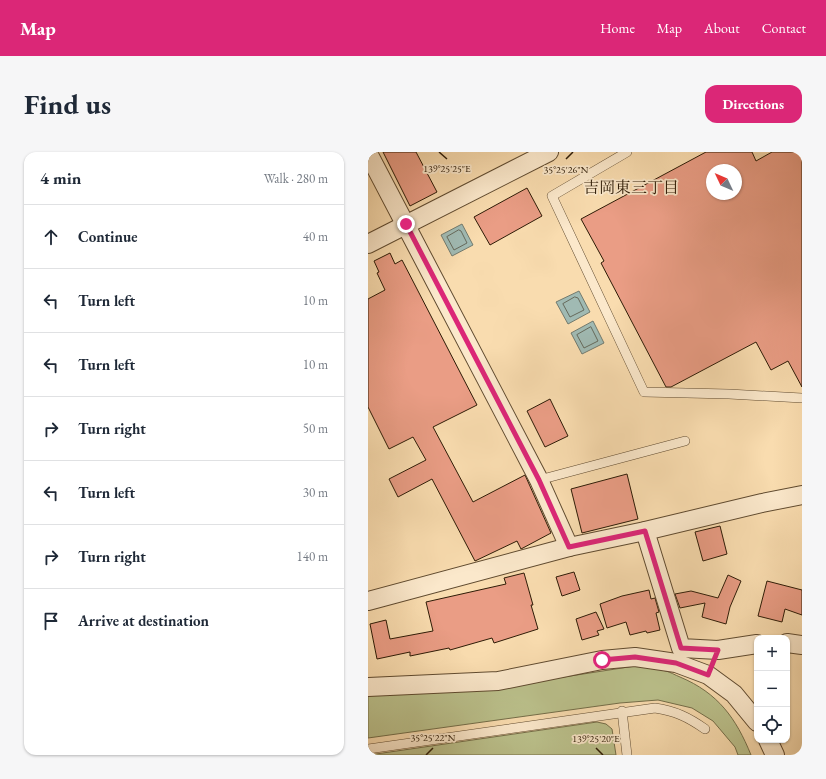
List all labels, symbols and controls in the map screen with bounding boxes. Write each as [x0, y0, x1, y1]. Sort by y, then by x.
text: Map [20, 16, 56, 41]
text: Home [600, 19, 635, 37]
text: Map [657, 19, 682, 37]
text: About [704, 19, 740, 37]
text: Contact [762, 19, 806, 37]
button: Directions [705, 85, 802, 123]
text: Find us [24, 86, 111, 122]
text: 139°25'25"E [423, 162, 471, 175]
text: 35°25'26"N [544, 163, 589, 176]
north arrow [706, 164, 742, 200]
text: 4 min [40, 167, 81, 189]
text: Walk · 280 m [264, 170, 328, 187]
district label: 吉岡東三丁目 [583, 177, 679, 198]
route end [397, 215, 415, 233]
icon: ahead [40, 226, 62, 248]
text: Continue [78, 227, 138, 246]
text: 40 m [303, 228, 328, 245]
icon: left [40, 290, 62, 312]
text: Turn left [78, 291, 135, 310]
text: 10 m [303, 292, 328, 309]
icon: left [40, 354, 62, 376]
text: Turn left [78, 355, 135, 374]
text: 10 m [303, 356, 328, 373]
icon: right [40, 418, 62, 440]
text: Turn right [78, 419, 146, 438]
text: 50 m [303, 420, 328, 437]
icon: left [40, 482, 62, 504]
text: Turn left [78, 483, 135, 502]
text: 30 m [303, 484, 328, 501]
icon: right [40, 546, 62, 568]
text: Turn right [78, 547, 146, 566]
text: 140 m [297, 548, 328, 565]
icon: arrive [40, 610, 62, 632]
text: Arrive at destination [78, 611, 209, 630]
map controls [754, 635, 790, 743]
button: + [754, 635, 790, 671]
route start [593, 651, 611, 669]
button: − [754, 671, 790, 707]
button: locate [754, 707, 790, 743]
text: 35°25'22"N [411, 731, 456, 744]
text: 139°25'20"E [572, 732, 620, 745]

